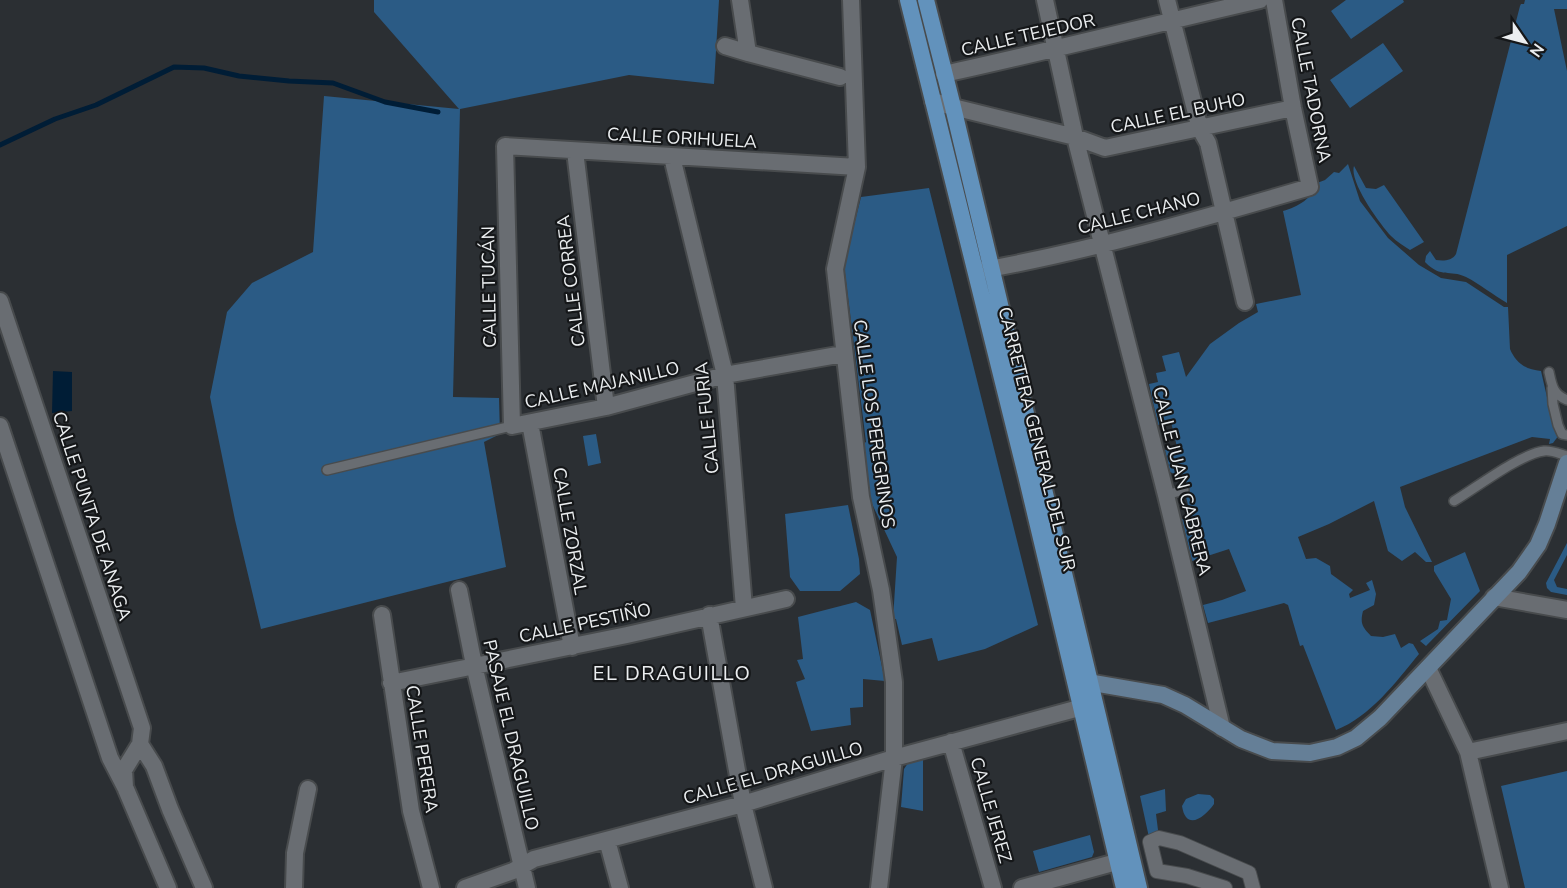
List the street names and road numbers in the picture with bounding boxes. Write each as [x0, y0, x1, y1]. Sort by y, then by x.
street label: CALLE TEJEDOR [959, 8, 1097, 62]
street label: CALLE TADORNA [1285, 15, 1337, 165]
street label: CALLE EL BUHO [1108, 87, 1248, 139]
street label: CALLE ORIHUELA [607, 122, 757, 154]
street label: CALLE CHANO [1075, 186, 1203, 240]
street label: CALLE CORREA [551, 214, 591, 348]
street label: CALLE TUCÁN [476, 226, 502, 348]
street label: CARRETERA GENERAL DEL SUR [993, 304, 1081, 574]
street label: CALLE LOS PEREGRINOS [847, 318, 901, 530]
street label: CALLE MAJANILLO [522, 356, 682, 414]
street label: CALLE FURIA [689, 361, 725, 475]
street label: CALLE JUAN CABRERA [1147, 384, 1217, 578]
street label: CALLE PUNTA DE ANAGA [47, 408, 137, 624]
street label: CALLE ZORZAL [547, 465, 593, 597]
street label: CALLE PESTIÑO [517, 597, 653, 649]
street label: PASAJE EL DRAGUILLO [477, 637, 545, 833]
street label: CALLE PERERA [400, 683, 444, 815]
street label: CALLE EL DRAGUILLO [680, 736, 866, 810]
street label: CALLE JEREZ [964, 754, 1018, 866]

